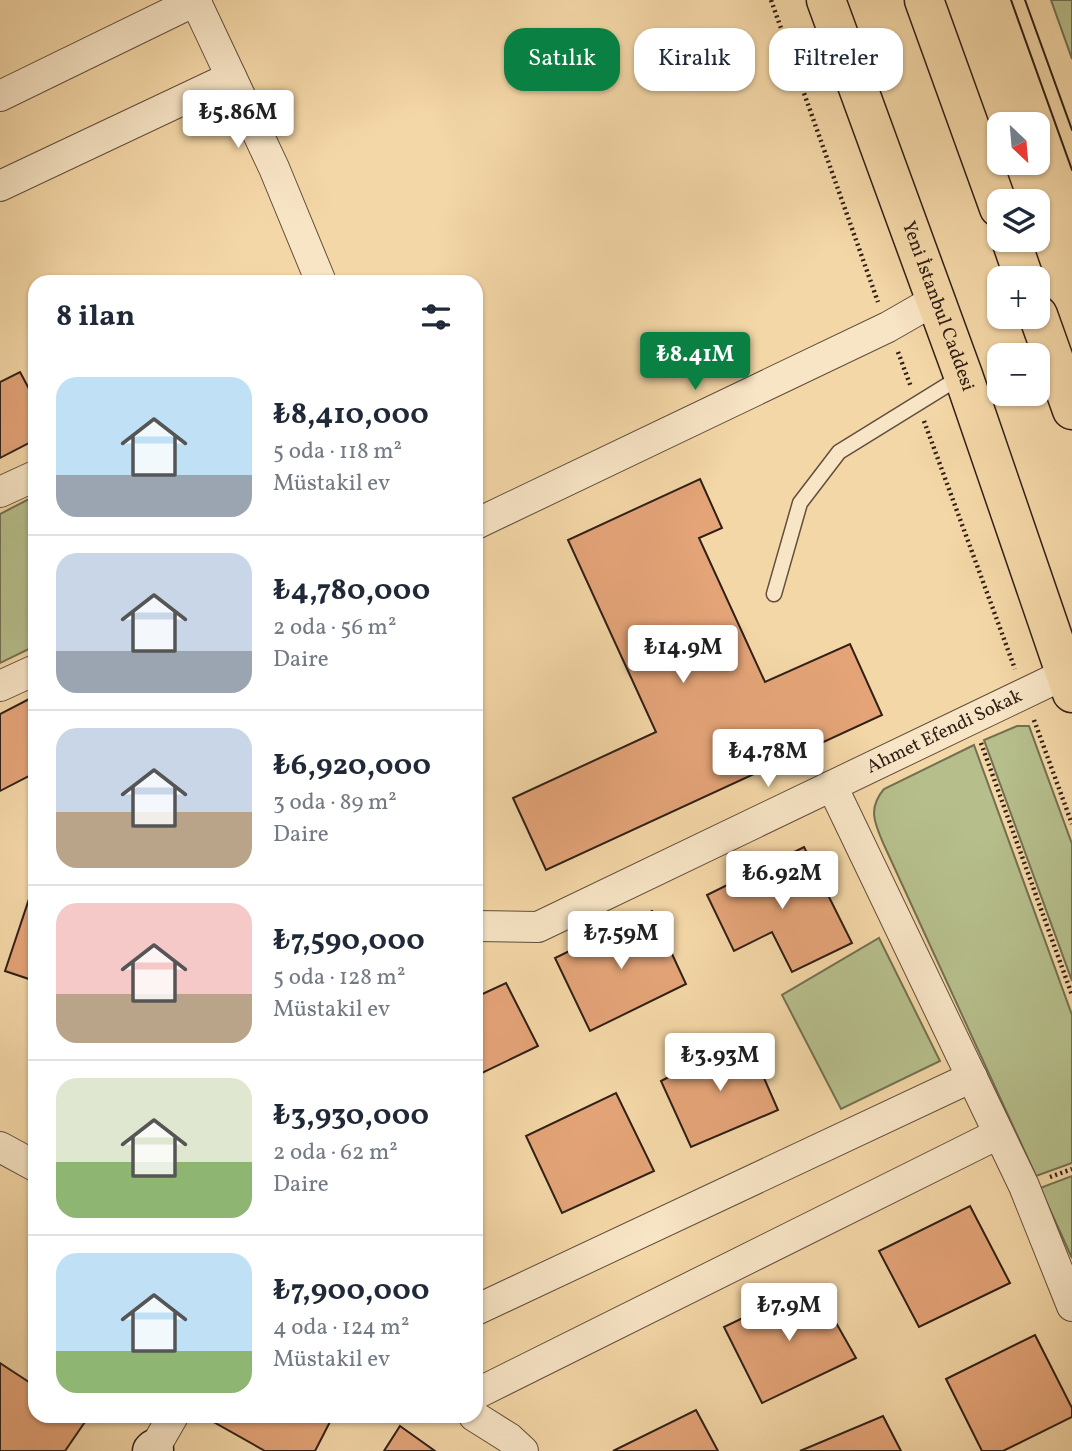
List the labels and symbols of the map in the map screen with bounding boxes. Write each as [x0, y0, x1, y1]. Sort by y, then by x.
pin: ₺5.86M [181, 90, 295, 150]
north arrow [987, 112, 1050, 175]
street label: Yeni İstanbul Caddesi [895, 218, 981, 395]
pin: ₺8.41M [638, 332, 752, 392]
pin: ₺14.9M [626, 626, 740, 685]
street label: Ahmet Efendi Sokak [862, 683, 1027, 780]
pin: ₺4.78M [711, 730, 825, 789]
pin: ₺6.92M [725, 852, 839, 911]
pin: ₺7.59M [564, 912, 678, 971]
pin: ₺3.93M [663, 1034, 777, 1093]
pin: ₺7.9M [740, 1284, 838, 1343]

